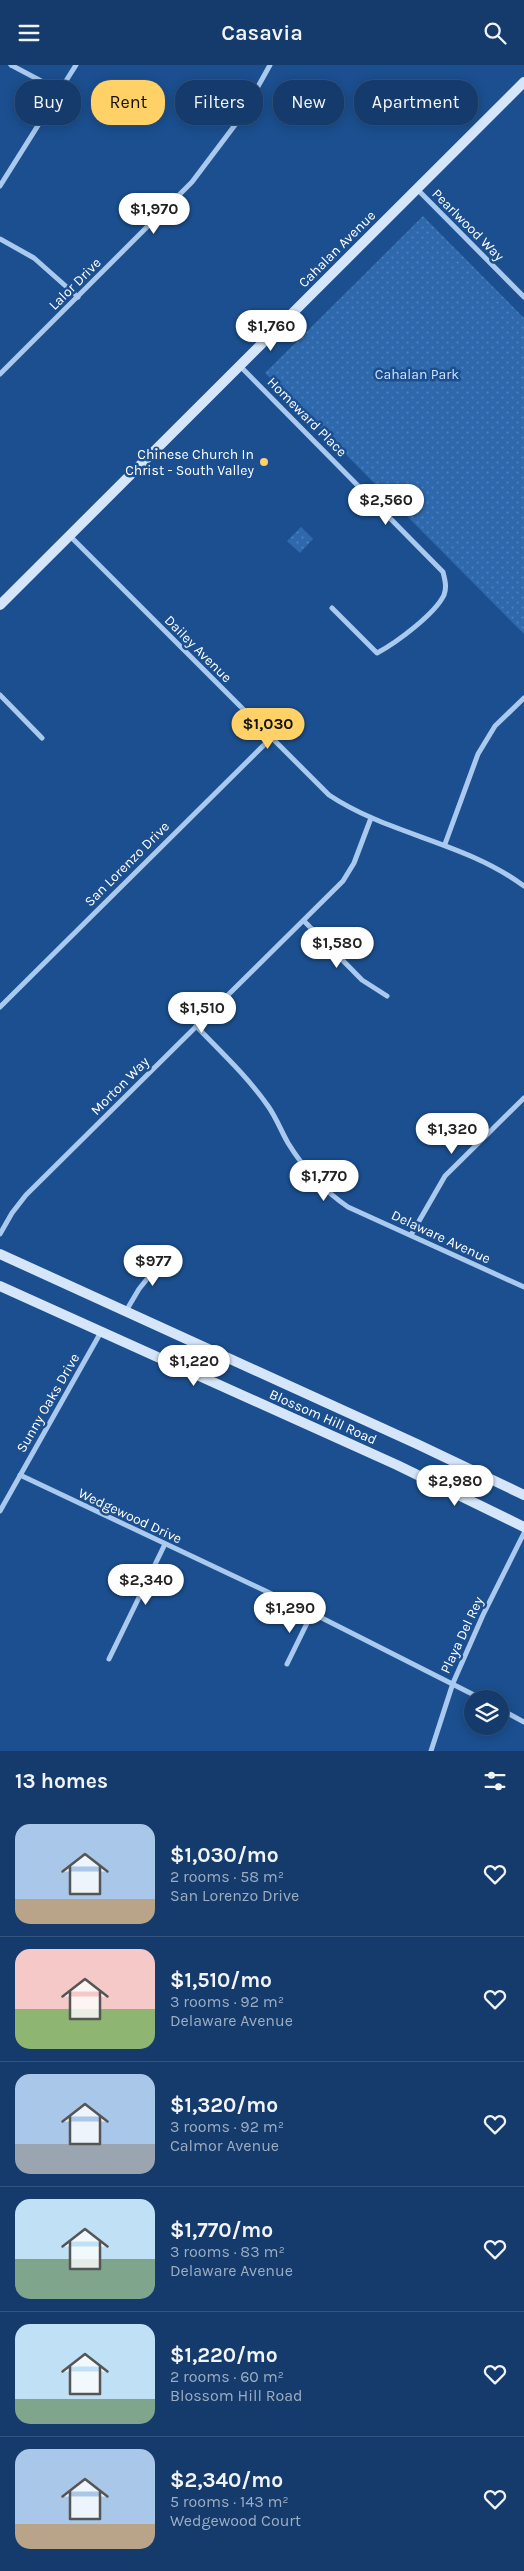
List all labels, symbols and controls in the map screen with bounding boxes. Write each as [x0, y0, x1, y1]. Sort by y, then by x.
icon: menu [15, 19, 43, 47]
icon: search [481, 19, 509, 47]
text: Casavia [221, 20, 303, 46]
chip: Buy [15, 80, 81, 125]
chip: Rent [91, 80, 165, 125]
chip: Filters [175, 80, 263, 125]
chip: New [273, 80, 344, 125]
chip: Apartment [354, 80, 478, 125]
street label: Pearlwood Way [428, 185, 508, 265]
pin: $1,970 [113, 193, 195, 235]
text: $1,970 [130, 199, 178, 218]
street label: Cahalan Avenue [295, 207, 379, 291]
street label: Lalor Drive [45, 254, 105, 314]
pin: $1,760 [230, 309, 312, 352]
text: $1,760 [247, 316, 295, 335]
park label: Cahalan Park [375, 366, 459, 383]
street label: Homeward Place [264, 374, 350, 460]
place label: Chinese Church In Christ - South Valley [125, 446, 254, 479]
marker: Chinese Church In Christ - South Valley [258, 456, 270, 468]
pin: $2,560 [345, 483, 427, 526]
text: $2,560 [359, 490, 413, 509]
street label: Dailey Avenue [161, 612, 235, 686]
pin: $1,030 [227, 707, 309, 750]
text: $1,030 [243, 714, 293, 733]
street label: San Lorenzo Drive [81, 818, 173, 910]
pin: $1,580 [296, 927, 378, 969]
text: $1,580 [312, 933, 362, 952]
pin: $1,510 [161, 991, 243, 1034]
text: $1,510 [179, 998, 225, 1017]
street label: Morton Way [87, 1053, 153, 1119]
pin: $1,320 [411, 1113, 493, 1155]
text: $1,320 [427, 1119, 477, 1138]
pin: $1,770 [283, 1159, 365, 1202]
text: $1,770 [301, 1166, 347, 1185]
street label: Delaware Avenue [389, 1207, 493, 1267]
pin: $977 [123, 1245, 183, 1287]
text: $977 [135, 1251, 171, 1270]
pin: $1,220 [153, 1345, 235, 1387]
street label: Sunny Oaks Drive [13, 1350, 83, 1456]
text: $1,220 [169, 1351, 219, 1370]
street label: Blossom Hill Road [267, 1386, 379, 1448]
pin: $2,980 [414, 1465, 496, 1507]
text: $2,980 [428, 1471, 482, 1490]
street label: Wedgewood Drive [75, 1485, 185, 1547]
pin: $2,340 [105, 1563, 187, 1606]
text: $2,340 [119, 1570, 173, 1589]
pin: $1,290 [249, 1591, 331, 1634]
street label: Playa Del Rey [437, 1593, 487, 1676]
text: $1,290 [265, 1598, 315, 1617]
map controls [464, 1690, 509, 1735]
button: layers [464, 1690, 509, 1735]
icon: filters [481, 1767, 509, 1795]
text: 13 homes [15, 1769, 108, 1793]
text: $1,030/mo [170, 1843, 279, 1867]
icon: home [55, 1844, 115, 1904]
icon: heart [481, 1860, 509, 1888]
text: 2 rooms · 58 m² [170, 1867, 284, 1886]
text: San Lorenzo Drive [170, 1886, 299, 1905]
text: $1,510/mo [170, 1968, 272, 1992]
icon: home [55, 1969, 115, 2029]
icon: heart [481, 1985, 509, 2013]
text: 3 rooms · 92 m² [170, 1992, 284, 2011]
text: Delaware Avenue [170, 2011, 293, 2030]
text: $1,320/mo [170, 2093, 278, 2117]
icon: home [55, 2094, 115, 2154]
icon: heart [481, 2110, 509, 2138]
text: 3 rooms · 92 m² [170, 2117, 284, 2136]
text: Calmor Avenue [170, 2136, 279, 2155]
text: $1,770/mo [170, 2218, 273, 2242]
icon: home [55, 2219, 115, 2279]
icon: heart [481, 2235, 509, 2263]
text: 3 rooms · 83 m² [170, 2242, 285, 2261]
text: Delaware Avenue [170, 2261, 293, 2280]
text: $1,220/mo [170, 2343, 278, 2367]
icon: home [55, 2344, 115, 2404]
icon: heart [481, 2360, 509, 2388]
text: 2 rooms · 60 m² [170, 2367, 284, 2386]
text: Blossom Hill Road [170, 2386, 303, 2405]
text: $2,340/mo [170, 2468, 283, 2492]
icon: home [55, 2469, 115, 2529]
icon: heart [481, 2485, 509, 2513]
text: 5 rooms · 143 m² [170, 2492, 289, 2511]
text: Wedgewood Court [170, 2511, 301, 2530]

